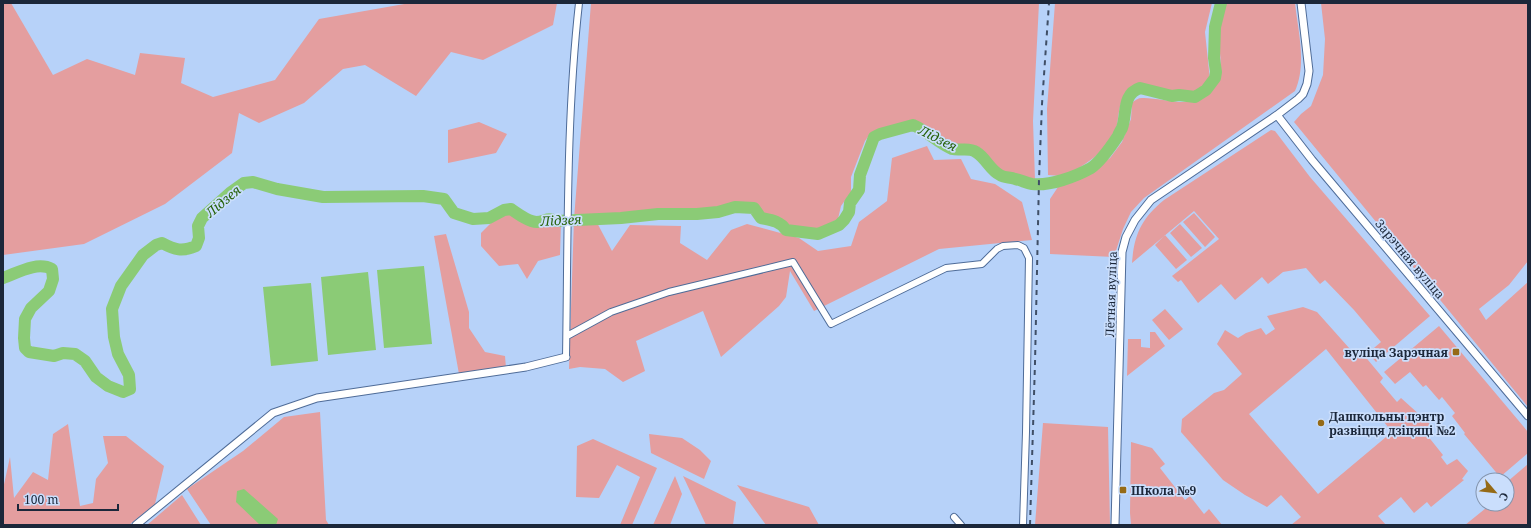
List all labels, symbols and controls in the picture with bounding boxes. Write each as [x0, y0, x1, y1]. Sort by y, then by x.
water label: Лідзея [915, 120, 961, 156]
water label: Лідзея [201, 181, 245, 222]
water label: Лідзея [539, 210, 582, 230]
street label: Зарэчная вуліца [1371, 215, 1449, 303]
street label: Лётная вуліца [1101, 251, 1121, 337]
place label: вуліца Зарэчная [1344, 344, 1449, 361]
marker: вуліца Зарэчная [1451, 347, 1461, 357]
place label: Дашкольны цэнтр развіцця дзіцяці №2 [1329, 408, 1456, 439]
marker: Дашкольны цэнтр развіцця дзіцяці №2 [1316, 418, 1326, 428]
north arrow [1475, 472, 1515, 512]
place label: Школа №9 [1131, 482, 1196, 499]
marker: Школа №9 [1118, 485, 1128, 495]
scale bar [18, 486, 118, 512]
text: С [1496, 490, 1513, 504]
text: 100 m [24, 491, 59, 508]

